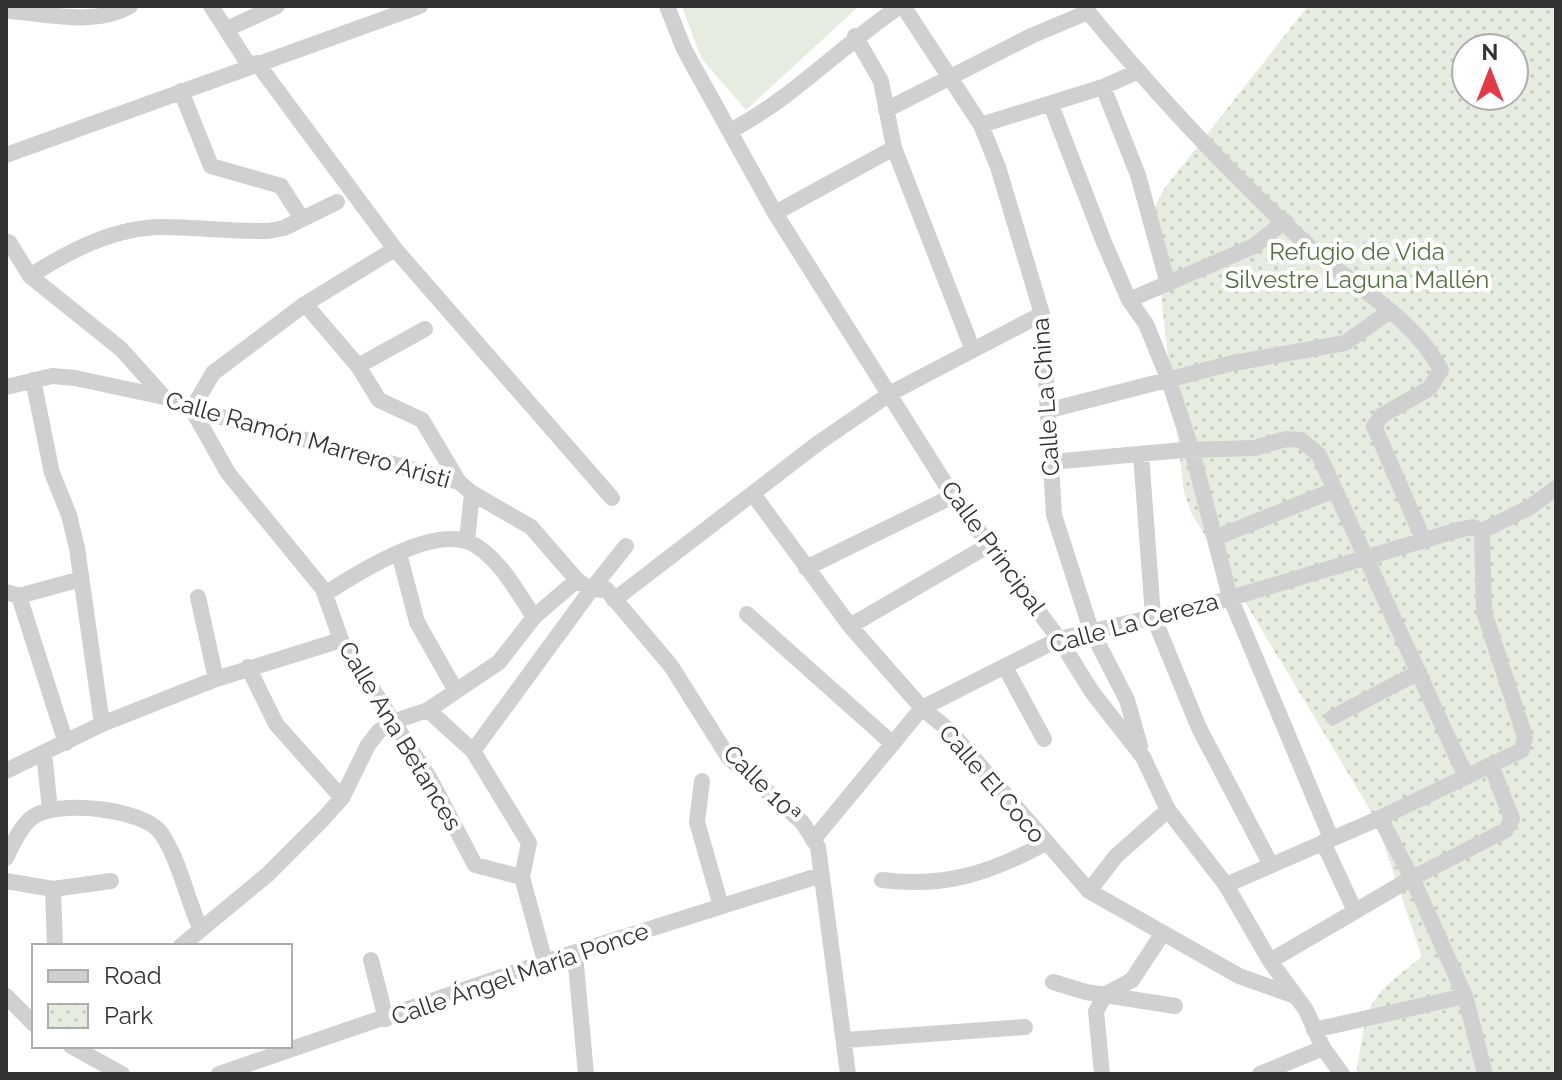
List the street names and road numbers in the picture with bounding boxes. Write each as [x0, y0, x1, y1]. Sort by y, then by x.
street label: Calle La China [1025, 317, 1066, 477]
street label: Calle Ramón Marrero Aristi [162, 385, 454, 494]
street label: Calle Principal [935, 475, 1052, 621]
street label: Calle La Cereza [1046, 586, 1221, 659]
street label: Calle Ana Betances [333, 636, 468, 835]
street label: Calle El Coco [933, 719, 1052, 849]
street label: Calle 10ª [717, 739, 807, 829]
street label: Calle Ángel María Ponce [387, 916, 652, 1031]

